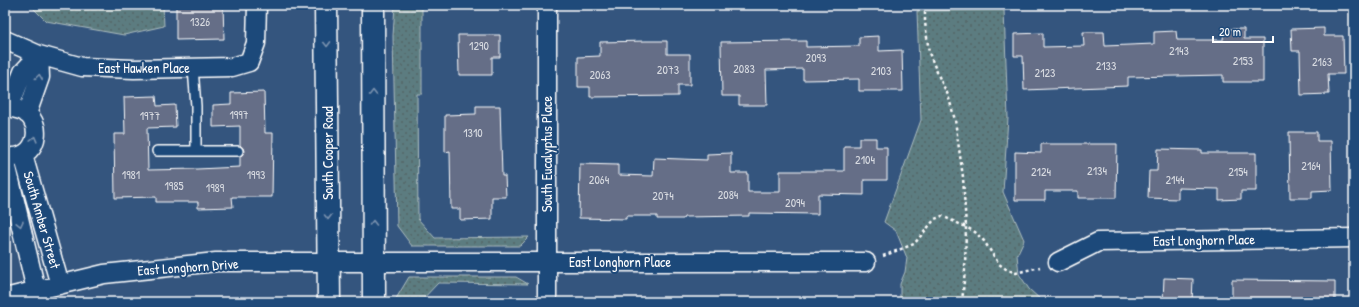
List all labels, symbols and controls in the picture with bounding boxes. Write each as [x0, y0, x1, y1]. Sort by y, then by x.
house number: 1326 [190, 13, 210, 30]
scale bar [1213, 18, 1273, 44]
text: 20 m [1219, 23, 1241, 40]
house number: 1290 [469, 37, 489, 54]
one-way arrow [323, 41, 331, 47]
house number: 2143 [1169, 42, 1189, 59]
house number: 2093 [806, 49, 826, 66]
house number: 2153 [1233, 52, 1253, 69]
house number: 2163 [1312, 53, 1332, 70]
house number: 2133 [1096, 57, 1116, 74]
street label: East Hawken Place [98, 58, 190, 77]
house number: 2083 [733, 60, 755, 77]
house number: 2073 [657, 61, 679, 78]
house number: 2103 [871, 62, 891, 79]
house number: 2123 [1035, 64, 1055, 81]
house number: 2063 [589, 66, 611, 83]
one-way arrow [34, 74, 43, 80]
one-way arrow [369, 90, 377, 96]
street label: South Eucalyptus Place [537, 96, 557, 212]
house number: 1997 [229, 106, 249, 123]
street label: South Cooper Road [318, 106, 338, 200]
house number: 1977 [140, 107, 160, 124]
house number: 1310 [463, 124, 483, 141]
one-way arrow [30, 136, 38, 142]
house number: 2104 [855, 151, 875, 168]
house number: 2164 [1301, 157, 1321, 174]
house number: 2134 [1087, 162, 1107, 179]
house number: 2124 [1031, 163, 1052, 180]
house number: 2154 [1228, 163, 1248, 180]
house number: 1981 [122, 166, 140, 183]
house number: 1993 [247, 166, 265, 183]
street label: South Amber Street [20, 169, 66, 271]
house number: 2064 [589, 171, 610, 188]
house number: 2144 [1166, 171, 1185, 188]
house number: 1985 [164, 177, 184, 194]
house number: 1989 [206, 179, 225, 196]
house number: 2084 [718, 186, 739, 203]
house number: 2074 [652, 187, 674, 204]
house number: 2094 [785, 194, 805, 211]
one-way arrow [324, 214, 332, 220]
one-way arrow [369, 220, 377, 226]
one-way arrow [16, 221, 24, 227]
street label: East Longhorn Place [1153, 229, 1256, 251]
street label: East Longhorn Place [569, 252, 671, 272]
street label: East Longhorn Drive [137, 253, 240, 281]

